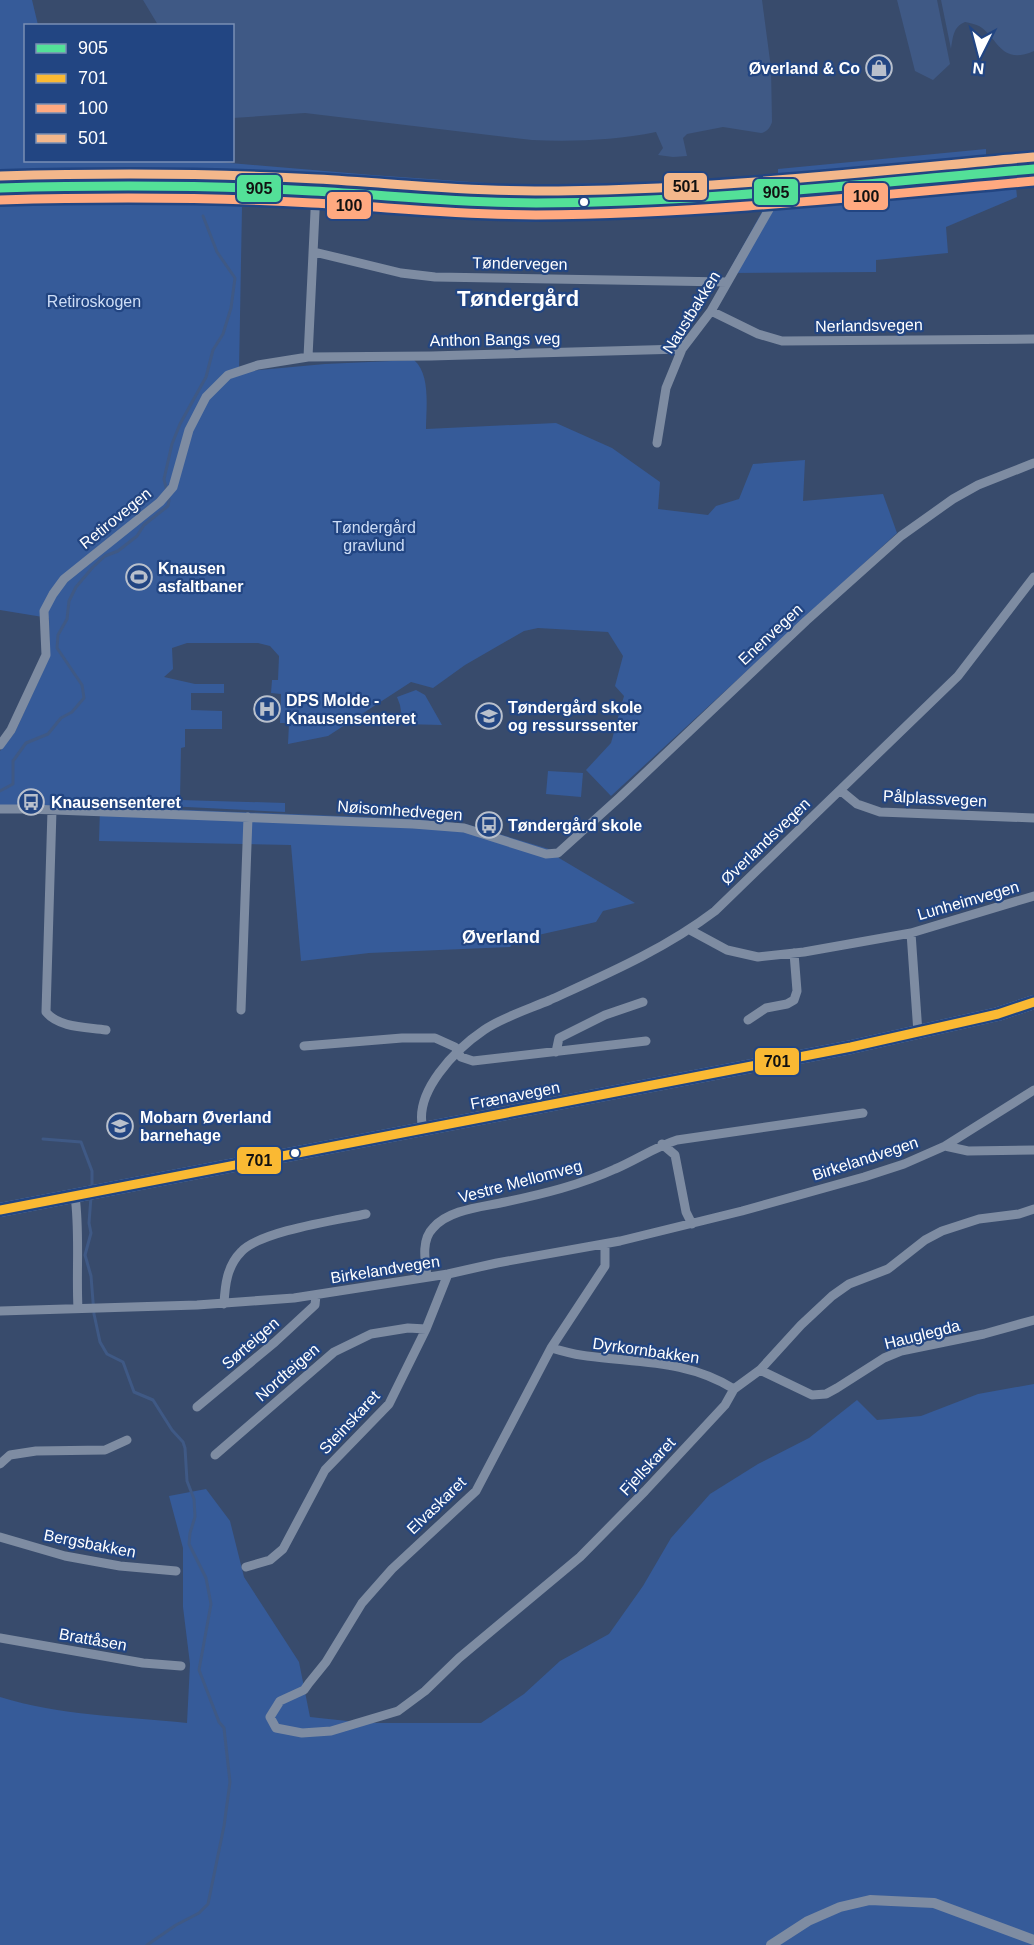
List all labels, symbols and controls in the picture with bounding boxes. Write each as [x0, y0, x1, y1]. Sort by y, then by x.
legend [24, 24, 234, 162]
north arrow [950, 24, 1010, 84]
text: 905 [78, 38, 108, 58]
shop icon: Øverland & Co [864, 53, 894, 83]
text: N [972, 59, 985, 77]
place label: Øverland & Co [749, 60, 860, 77]
text: 701 [78, 68, 108, 88]
text: 100 [78, 98, 108, 118]
text: 501 [78, 128, 108, 148]
line badge: 501 [663, 172, 708, 201]
line badge: 905 [236, 174, 282, 203]
text: 501 [673, 178, 699, 195]
line badge: 905 [753, 178, 799, 206]
text: 905 [246, 180, 272, 197]
line badge: 100 [843, 182, 889, 211]
text: 905 [763, 184, 789, 201]
text: 100 [853, 188, 879, 205]
line badge: 100 [326, 191, 372, 220]
unlabelled marker [578, 196, 590, 208]
text: 100 [336, 197, 362, 214]
street label: Tøndervegen [472, 254, 568, 273]
street label: Naustbakken [659, 268, 723, 356]
district label: Tøndergård [457, 286, 579, 311]
park label: Retiroskogen [47, 293, 141, 310]
street label: Nerlandsvegen [815, 316, 923, 335]
street label: Anthon Bangs veg [429, 330, 561, 349]
street label: Retirovegen [76, 485, 154, 552]
park label: Tøndergård gravlund [332, 519, 416, 554]
place label: Knausen asfaltbaner [158, 560, 243, 595]
sports icon: Knausen asfaltbaner [124, 562, 154, 592]
street label: Enenvegen [735, 601, 806, 668]
place label: DPS Molde - Knausensenteret [286, 692, 416, 727]
hospital icon: DPS Molde - Knausensenteret [252, 694, 282, 724]
place label: Tøndergård skole og ressurssenter [508, 699, 642, 734]
school or university icon: Tøndergård skole og ressurssenter [474, 701, 504, 731]
bus stop icon: Knausensenteret [16, 787, 46, 817]
street label: Pålplassvegen [883, 787, 987, 810]
place label: Knausensenteret [51, 794, 181, 811]
street label: Øverlandsvegen [718, 795, 813, 888]
street label: Nøisomhedvegen [337, 798, 463, 823]
bus stop icon: Tøndergård skole [474, 810, 504, 840]
place label: Tøndergård skole [508, 817, 642, 834]
street label: Lunheimvegen [915, 878, 1021, 923]
district label: Øverland [462, 927, 540, 947]
line badge: 701 [754, 1047, 800, 1076]
text: 701 [764, 1053, 790, 1070]
street label: Frænavegen [469, 1078, 561, 1112]
place label: Mobarn Øverland barnehage [140, 1109, 272, 1144]
school or university icon: Mobarn Øverland barnehage [105, 1111, 135, 1141]
street label: Birkelandvegen [810, 1133, 920, 1184]
line badge: 701 [236, 1146, 282, 1175]
unlabelled marker [289, 1147, 301, 1159]
text: 701 [246, 1152, 272, 1169]
street label: Vestre Mellomveg [457, 1157, 584, 1206]
street label: Birkelandvegen [329, 1252, 441, 1287]
street label: Sørteigen [219, 1314, 282, 1373]
street label: Hauglegda [883, 1317, 962, 1352]
street label: Dyrkornbakken [591, 1335, 700, 1366]
street label: Nordteigen [252, 1340, 322, 1404]
street label: Steinskaret [316, 1387, 383, 1457]
street label: Fjellskaret [616, 1433, 679, 1499]
street label: Elvaskaret [404, 1473, 470, 1537]
street label: Bergsbakken [42, 1526, 137, 1561]
street label: Brattåsen [58, 1625, 128, 1654]

